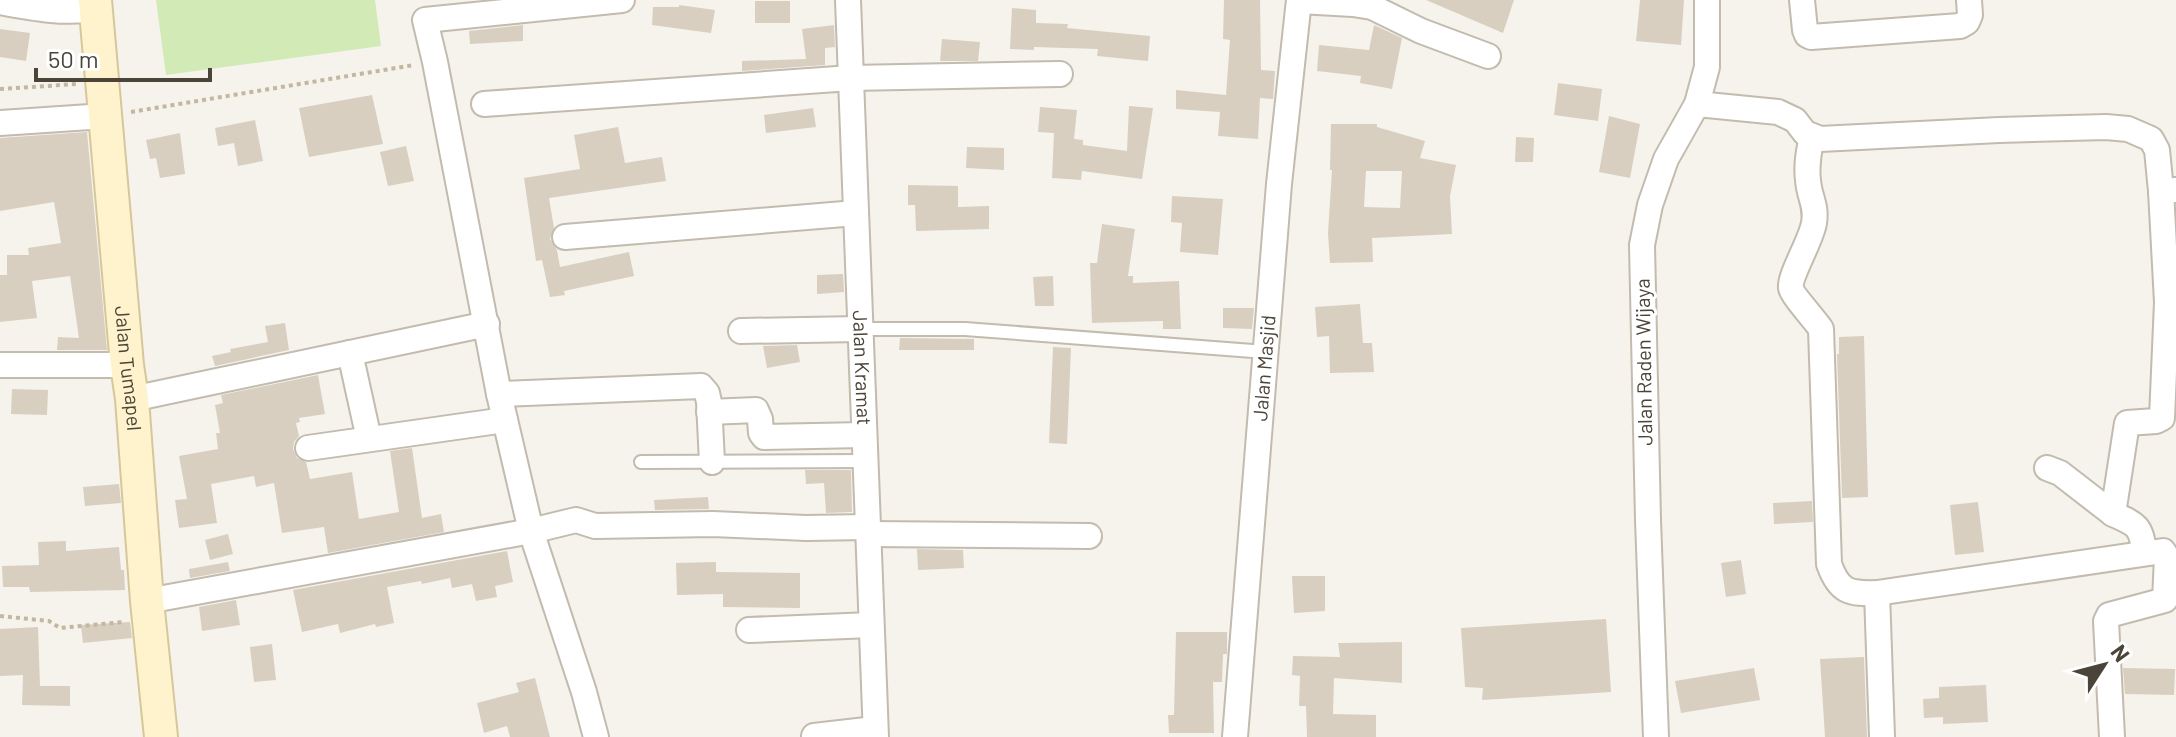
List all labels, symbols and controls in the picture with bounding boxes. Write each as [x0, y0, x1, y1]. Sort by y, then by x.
scale bar [36, 32, 210, 82]
text: 50 m [48, 44, 99, 73]
street label: Jalan Raden Wijaya [1630, 278, 1656, 446]
street label: Jalan Tumapel [111, 305, 147, 432]
street label: Jalan Kramat [849, 310, 877, 426]
street label: Jalan Masjid [1247, 314, 1280, 422]
north arrow [2064, 625, 2144, 705]
text: N [2106, 639, 2136, 666]

